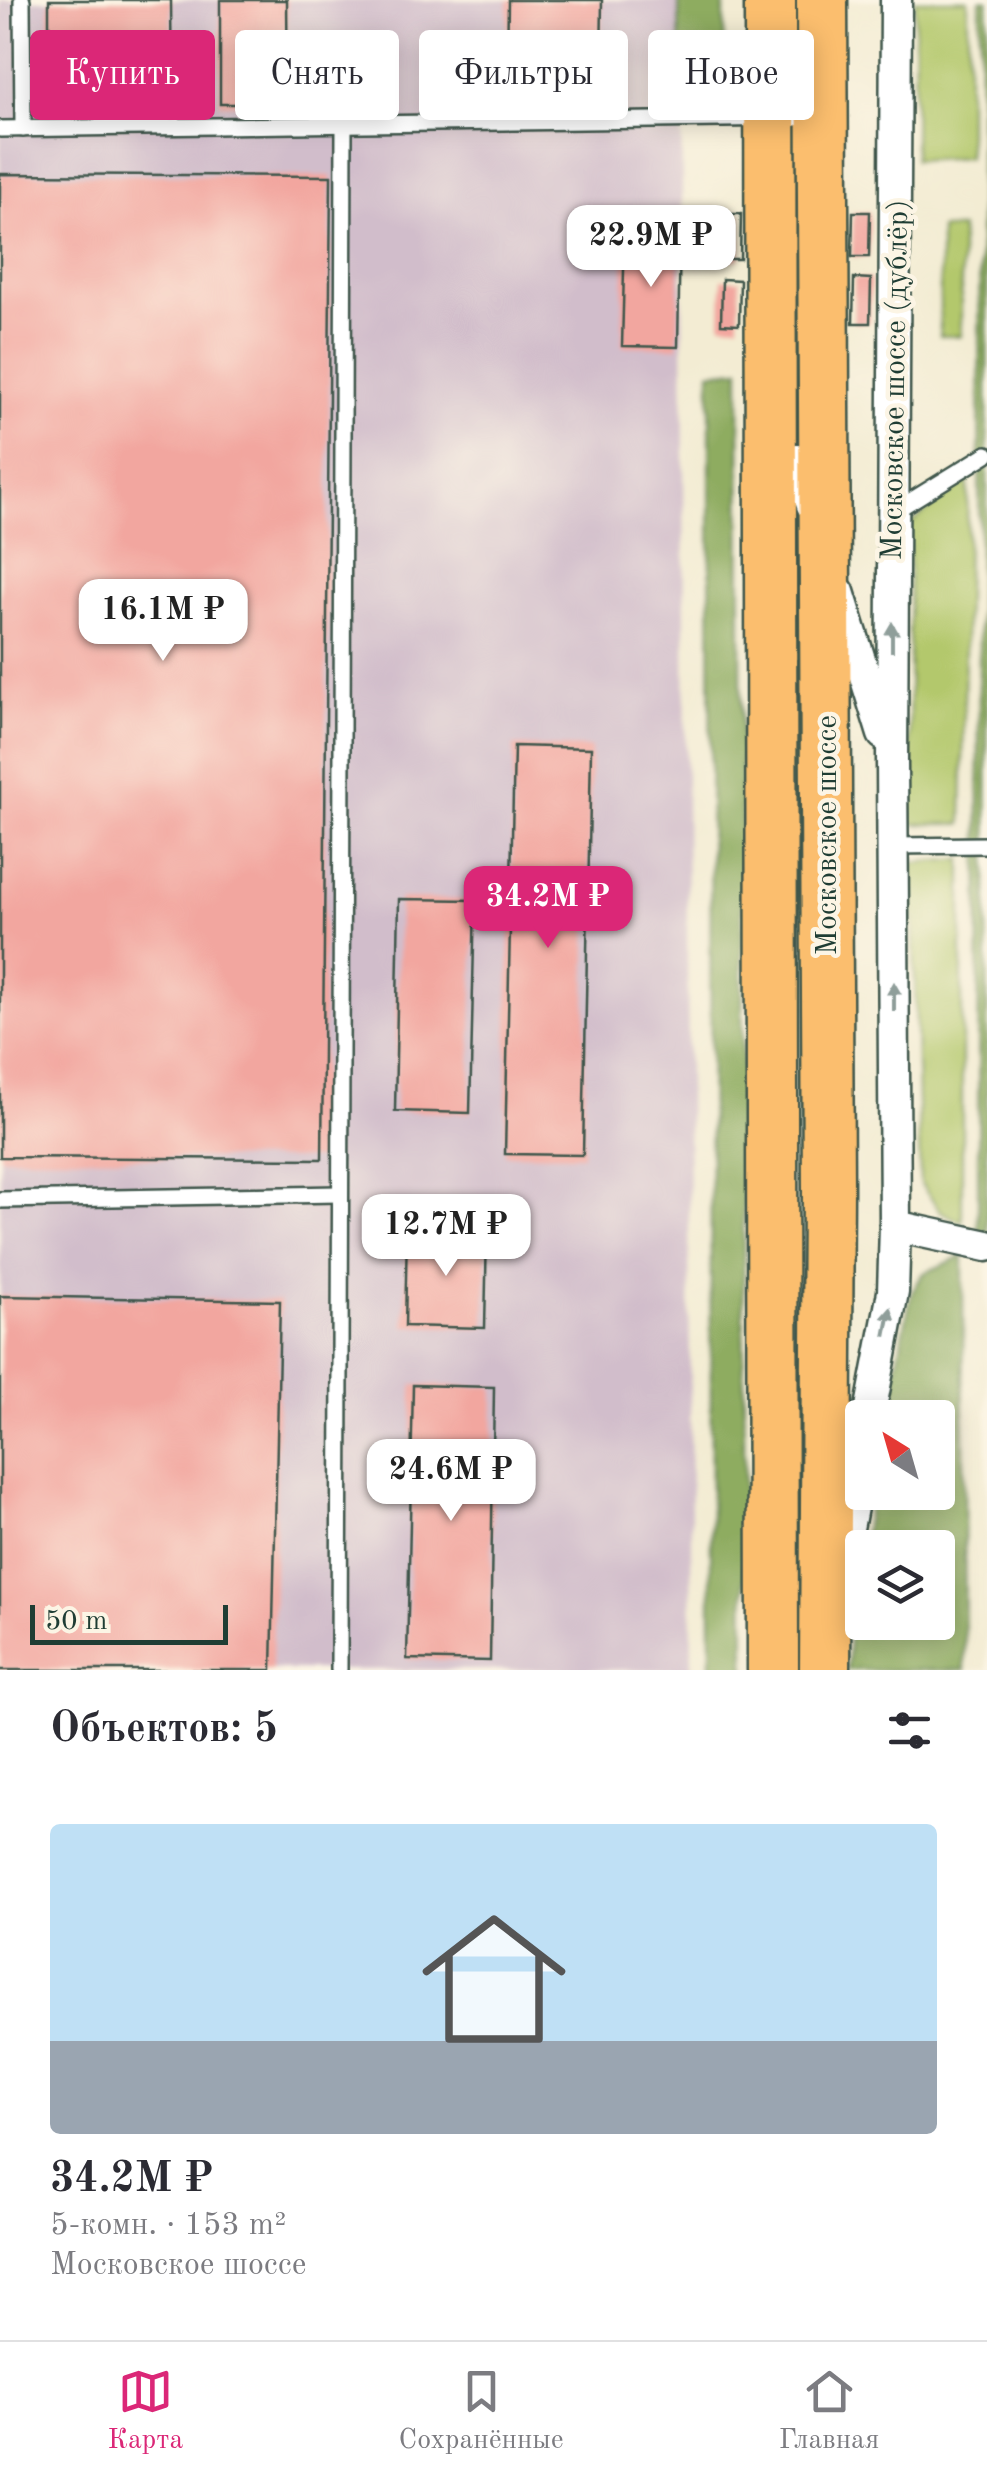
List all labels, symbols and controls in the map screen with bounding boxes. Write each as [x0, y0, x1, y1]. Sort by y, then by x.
chip: Купить [30, 30, 215, 120]
chip: Снять [235, 30, 399, 120]
chip: Фильтры [419, 30, 628, 120]
chip: Новое [648, 30, 814, 120]
street label: Московское шоссе (дублёр) [878, 199, 914, 561]
pin: 22.9M ₽ [559, 205, 743, 290]
text: 22.9M ₽ [589, 221, 713, 253]
pin: 16.1M ₽ [71, 579, 255, 664]
text: 16.1M ₽ [101, 595, 225, 627]
one-way arrow [884, 621, 900, 653]
street label: Московское шоссе [813, 715, 843, 955]
pin: 34.2M ₽ [456, 866, 640, 951]
text: 34.2M ₽ [486, 882, 610, 914]
one-way arrow [886, 981, 902, 1013]
pin: 12.7M ₽ [354, 1194, 538, 1279]
text: 12.7M ₽ [384, 1210, 508, 1242]
one-way arrow [880, 1306, 896, 1337]
north arrow [845, 1400, 955, 1510]
map controls [845, 1400, 955, 1640]
pin: 24.6M ₽ [359, 1439, 543, 1524]
text: 24.6M ₽ [389, 1455, 513, 1487]
button: layers [845, 1530, 955, 1640]
scale bar [30, 1600, 228, 1644]
text: 50 m [45, 1608, 108, 1636]
icon: filters [882, 1703, 937, 1758]
text: Объектов: 5 [50, 1709, 278, 1751]
icon: home [404, 1889, 584, 2069]
text: 34.2M ₽ [50, 2159, 213, 2201]
text: 5-комн. · 153 m² [50, 2210, 286, 2242]
text: Московское шоссе [50, 2250, 306, 2282]
tab: Карта [108, 2364, 183, 2459]
tab: Сохранённые [398, 2364, 564, 2459]
tab: Главная [779, 2364, 879, 2459]

